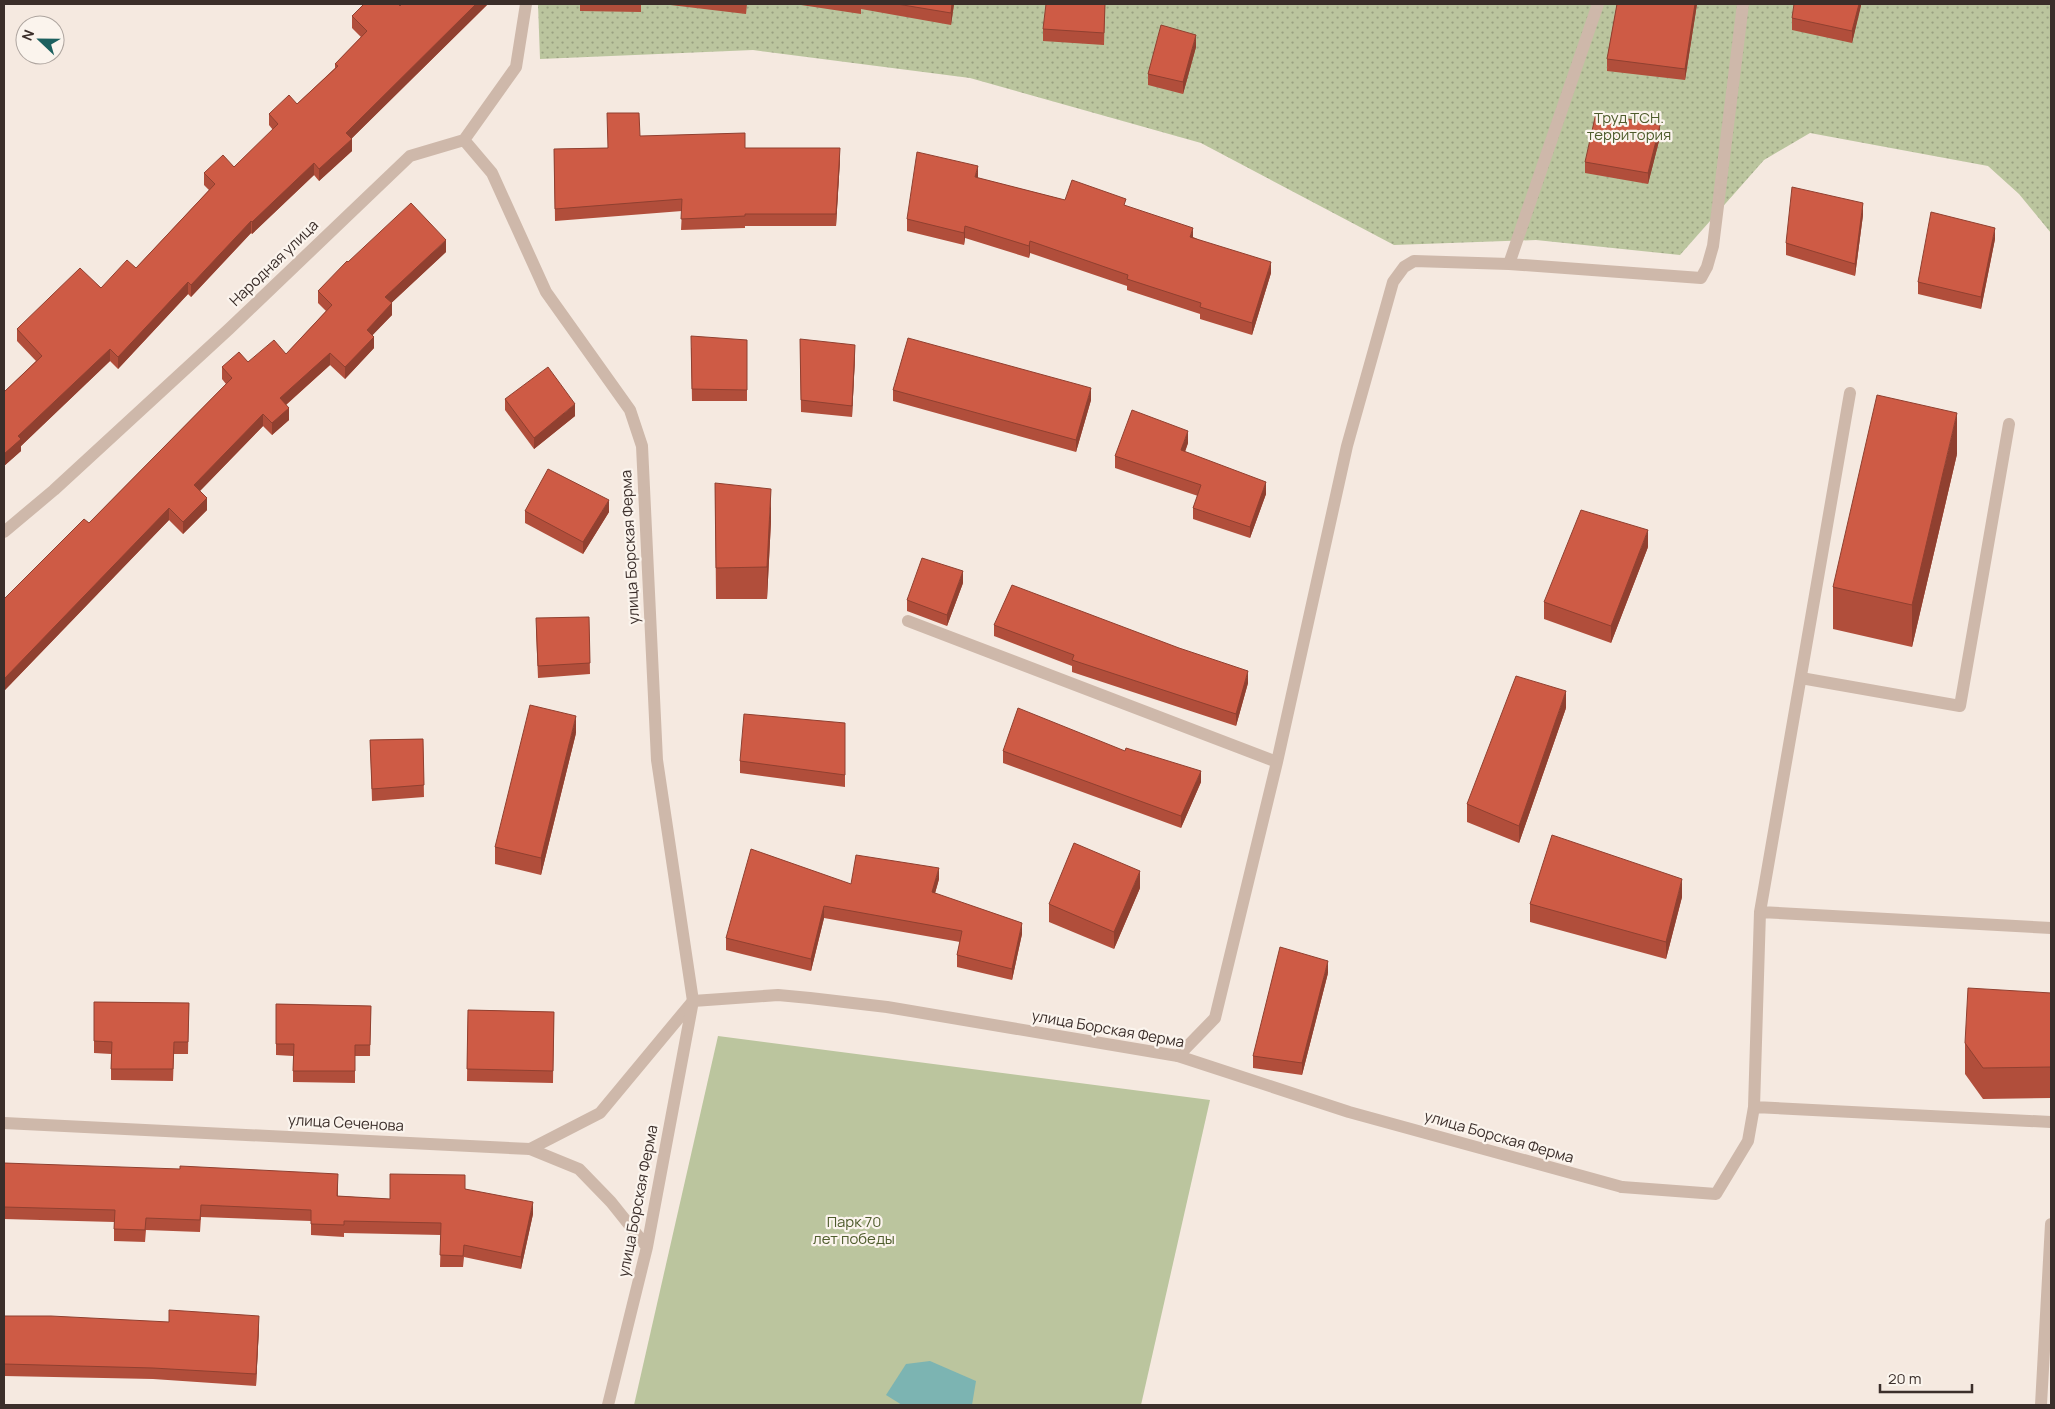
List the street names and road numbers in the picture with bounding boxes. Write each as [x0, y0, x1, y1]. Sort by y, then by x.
street label: Народная улица [225, 215, 323, 311]
street label: улица Борская Ферма [615, 469, 644, 625]
street label: улица Борская Ферма [1030, 1005, 1186, 1052]
street label: улица Борская Ферма [1422, 1105, 1576, 1168]
street label: улица Сеченова [288, 1109, 404, 1136]
street label: улица Борская Ферма [612, 1123, 663, 1279]

